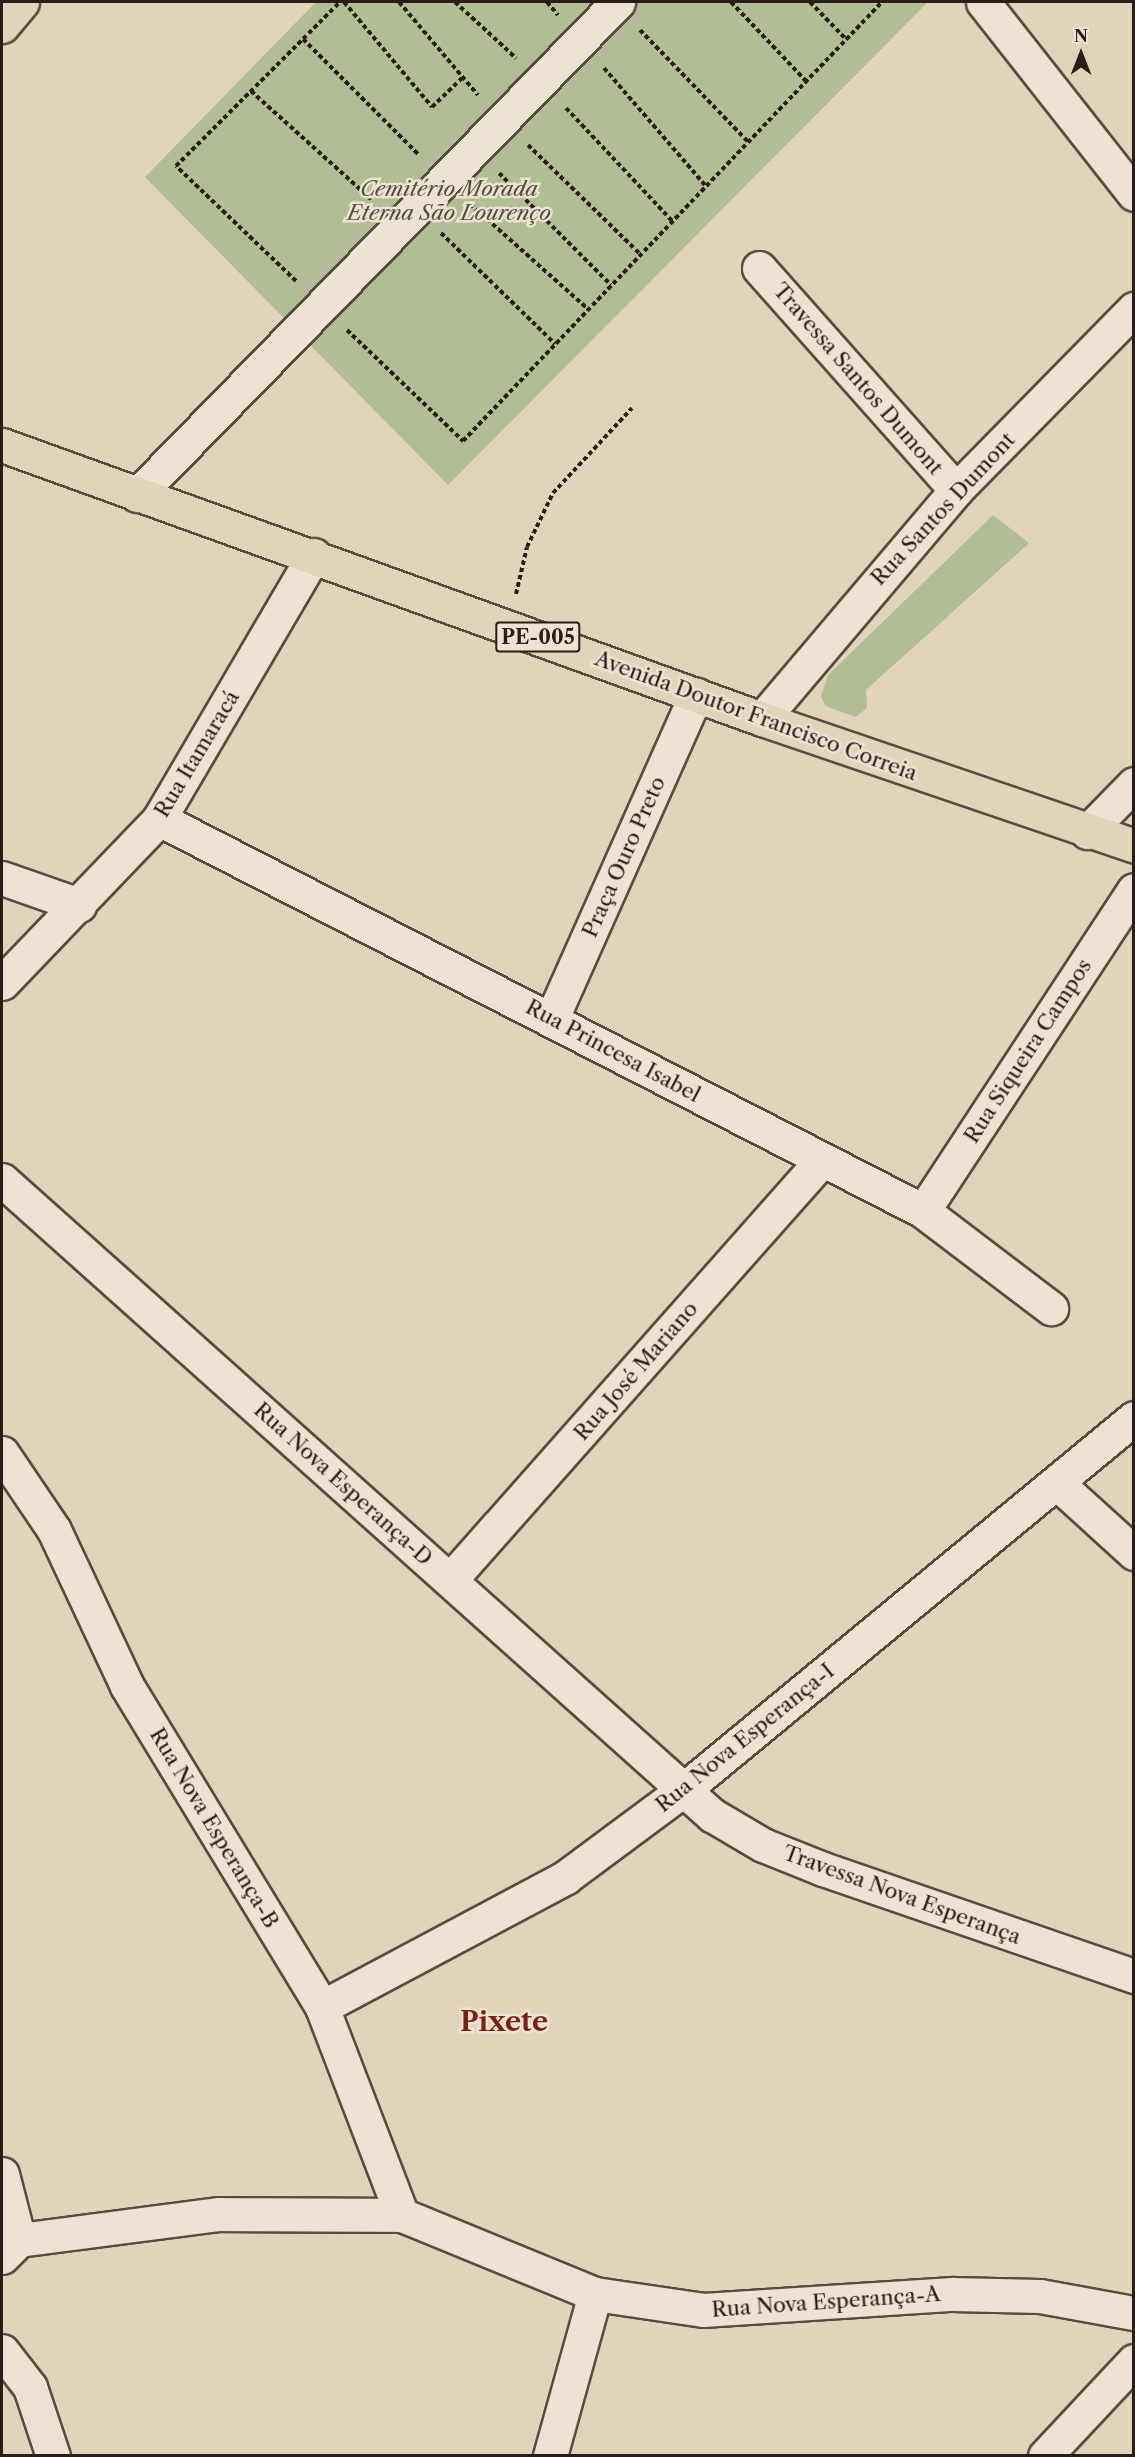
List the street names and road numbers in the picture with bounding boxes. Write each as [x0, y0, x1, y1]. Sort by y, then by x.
street label: Travessa Santos Dumont [768, 278, 948, 480]
street label: Rua Santos Dumont [866, 427, 1020, 591]
road number: PE-005 [494, 620, 582, 654]
street label: Avenida Doutor Francisco Correia [591, 646, 921, 786]
street label: Rua Itamaracá [149, 686, 245, 822]
street label: Praça Ouro Preto [577, 773, 671, 941]
street label: Rua Siqueira Campos [959, 954, 1097, 1148]
street label: Rua Princesa Isabel [521, 994, 705, 1108]
street label: Rua José Mariano [569, 1296, 703, 1446]
street label: Rua Nova Esperança-D [249, 1397, 437, 1571]
street label: Rua Nova Esperança-I [651, 1658, 839, 1818]
street label: Rua Nova Esperança-B [144, 1723, 284, 1933]
street label: Travessa Nova Esperança [780, 1840, 1024, 1950]
street label: Rua Nova Esperança-A [711, 2281, 941, 2323]

